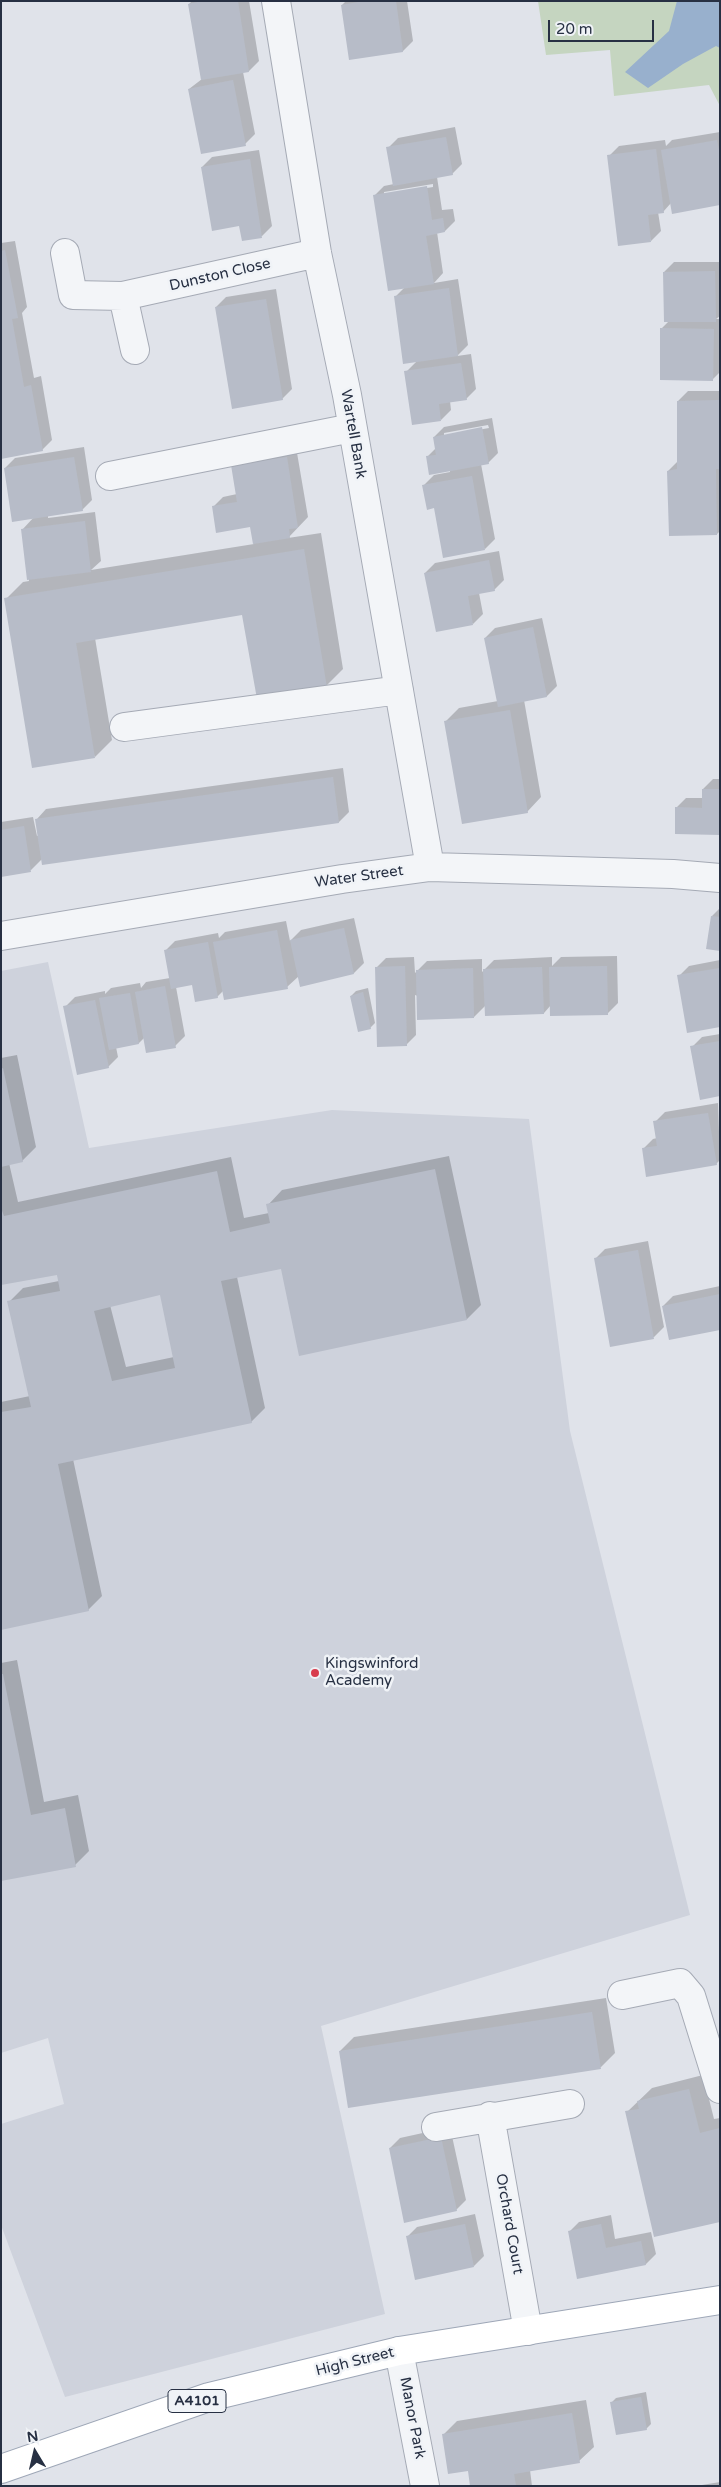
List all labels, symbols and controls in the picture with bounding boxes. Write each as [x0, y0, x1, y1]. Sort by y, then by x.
scale bar [551, 10, 657, 42]
text: 20 m [556, 20, 593, 38]
street label: Dunston Close [168, 255, 272, 295]
street label: Wartell Bank [336, 388, 370, 480]
street label: Water Street [313, 862, 405, 892]
place label: Kingswinford Academy [325, 1655, 418, 1690]
marker: Kingswinford Academy [309, 1667, 321, 1679]
street label: Orchard Court [491, 2172, 527, 2276]
street label: High Street [314, 2344, 396, 2380]
street label: Manor Park [395, 2376, 429, 2460]
road number: A4101 [168, 2390, 226, 2412]
north arrow [10, 2427, 60, 2477]
text: N [26, 2427, 39, 2446]

